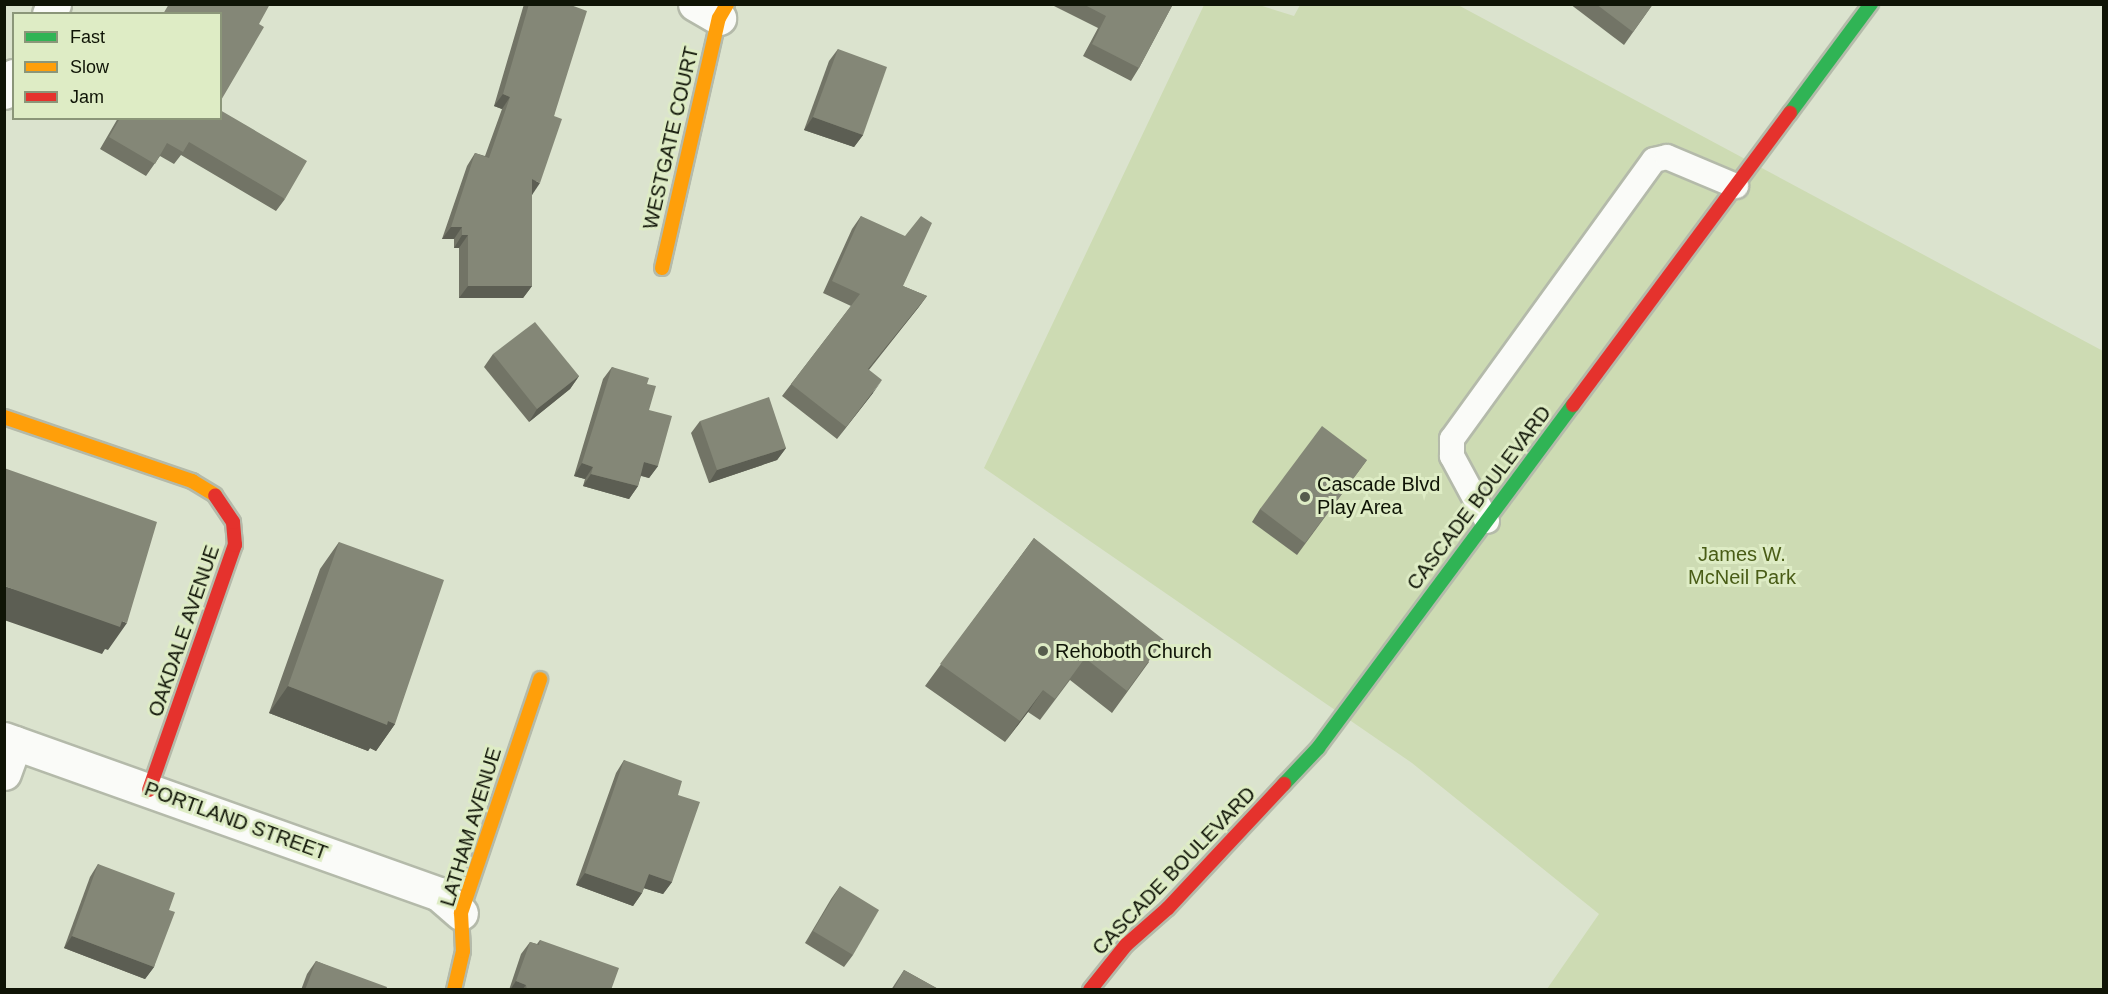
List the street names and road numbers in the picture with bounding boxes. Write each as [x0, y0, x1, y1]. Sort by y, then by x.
street label: WESTGATE COURT [638, 44, 704, 232]
street label: CASCADE BOULEVARD [1402, 401, 1556, 595]
street label: OAKDALE AVENUE [143, 542, 225, 720]
street label: LATHAM AVENUE [435, 744, 507, 910]
street label: PORTLAND STREET [141, 777, 331, 865]
street label: CASCADE BOULEVARD [1088, 782, 1260, 960]

